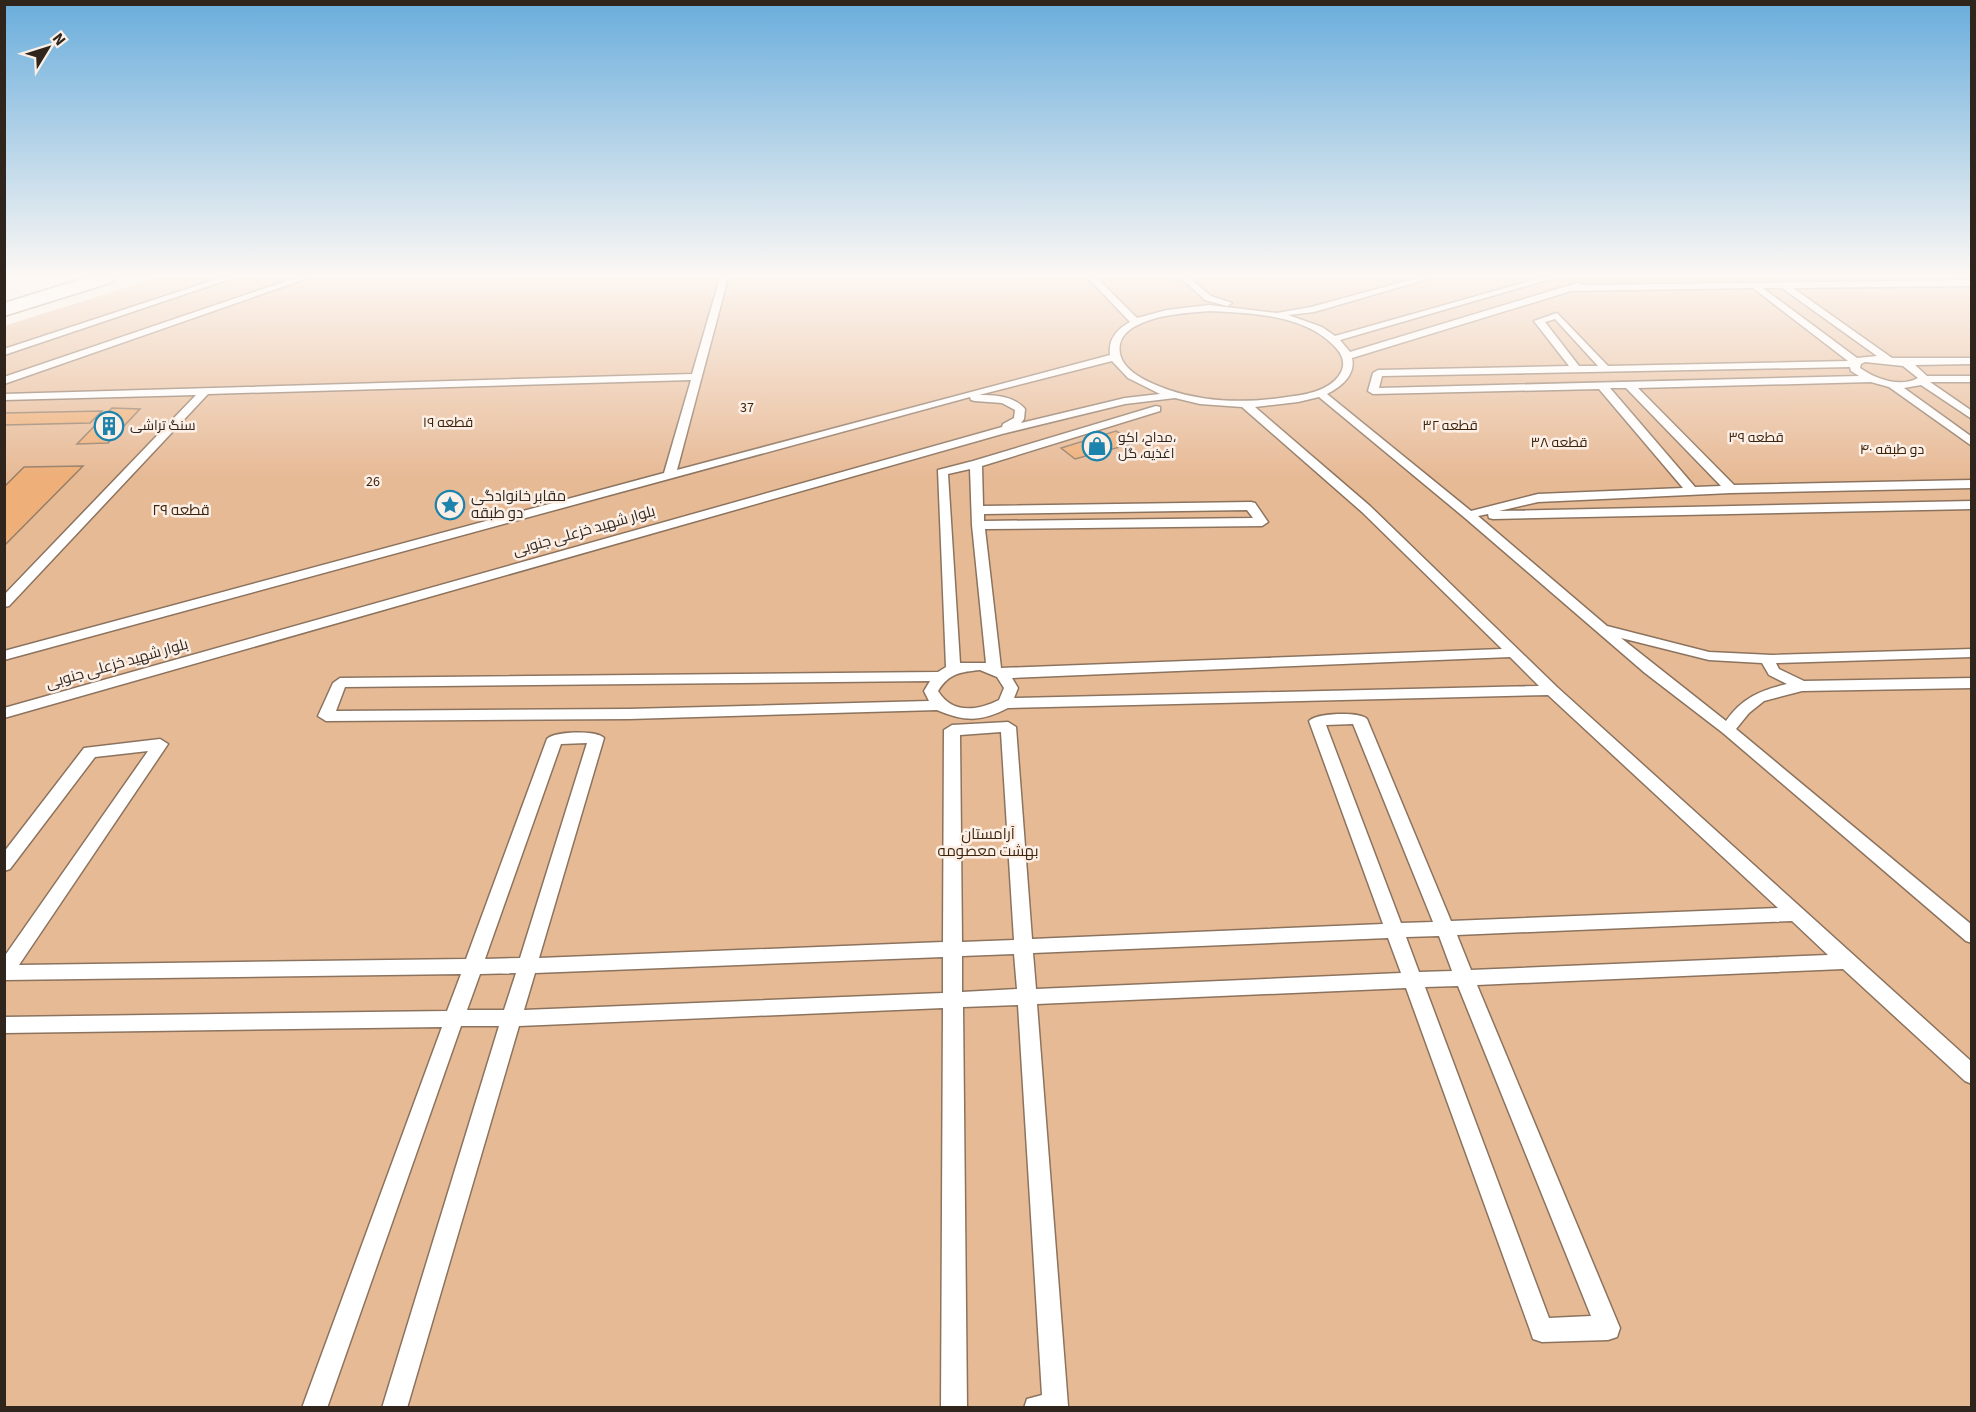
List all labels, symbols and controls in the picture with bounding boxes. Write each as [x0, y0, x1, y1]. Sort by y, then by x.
north arrow [18, 18, 78, 78]
text: N [47, 28, 71, 50]
park label: 37 [740, 398, 754, 418]
building icon: سنگ تراشی [93, 410, 125, 442]
park label: قطعه ۱۹ [423, 413, 473, 433]
place label: سنگ تراشی [130, 416, 196, 436]
park label: قطعه ۳۲ [1422, 416, 1478, 436]
place label: مداح، اکو، اغذیه، گل [1118, 428, 1176, 464]
park label: قطعه ۳۹ [1728, 428, 1784, 448]
shop icon: مداح، اکو، اغذیه، گل [1081, 430, 1113, 462]
park label: قطعه ۳۸ [1531, 433, 1587, 453]
park label: ۴۰ دو طبقه [1860, 440, 1924, 460]
park label: 26 [366, 472, 380, 492]
place label: مقابر خانوادگی دو طبقه [471, 486, 566, 524]
place icon: مقابر خانوادگی دو طبقه [434, 489, 466, 521]
park label: قطعه ۲۹ [152, 500, 210, 521]
street label: بلوار شهید خزعلی جنوبی [510, 501, 658, 561]
street label: بلوار شهید خزعلی جنوبی [43, 634, 191, 694]
park label: آرامستان بهشت معصومه [938, 824, 1039, 862]

